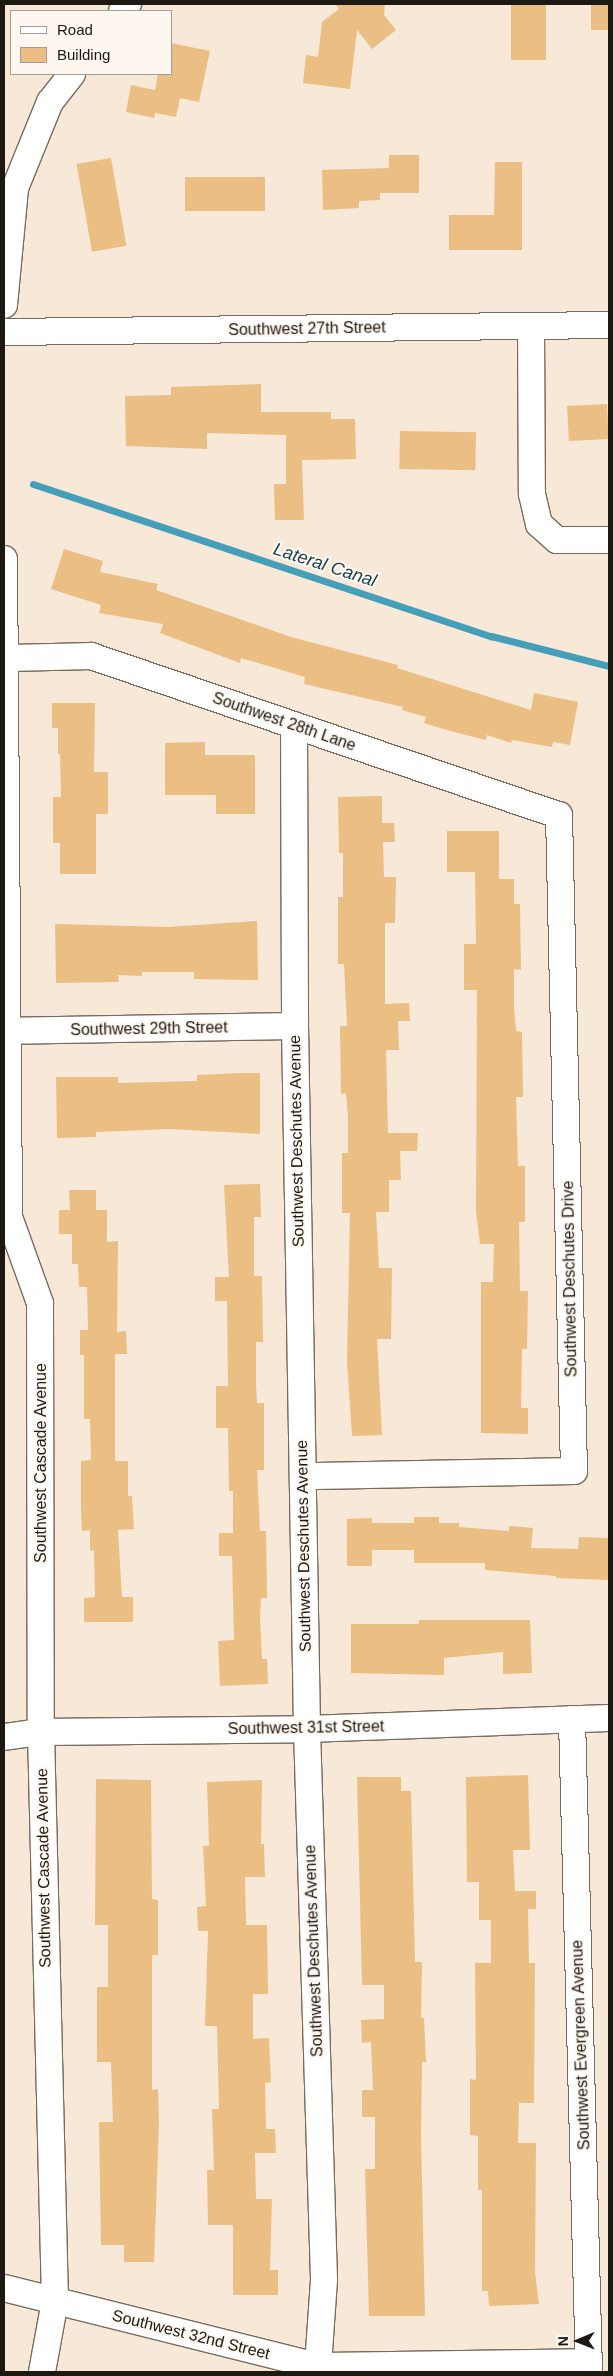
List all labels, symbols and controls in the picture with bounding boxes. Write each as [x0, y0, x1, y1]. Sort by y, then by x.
legend [10, 10, 172, 75]
text: Road [57, 21, 93, 38]
text: Building [57, 46, 110, 63]
street label: Southwest 27th Street [228, 318, 386, 340]
water label: Lateral Canal [271, 538, 379, 592]
street label: Southwest 28th Lane [210, 688, 358, 756]
street label: Southwest 29th Street [70, 1018, 228, 1040]
street label: Southwest Deschutes Avenue [286, 1034, 308, 1248]
street label: Southwest Deschutes Drive [559, 1181, 581, 1377]
street label: Southwest Cascade Avenue [31, 1363, 51, 1563]
street label: Southwest Deschutes Avenue [293, 1439, 315, 1653]
street label: Southwest 31st Street [228, 1717, 384, 1739]
street label: Southwest Cascade Avenue [33, 1767, 55, 1969]
street label: Southwest Deschutes Avenue [301, 1844, 327, 2058]
street label: Southwest Evergreen Avenue [568, 1939, 594, 2151]
street label: Southwest 32nd Street [110, 2306, 272, 2364]
north arrow [553, 2316, 603, 2366]
text: N [555, 2336, 571, 2346]

